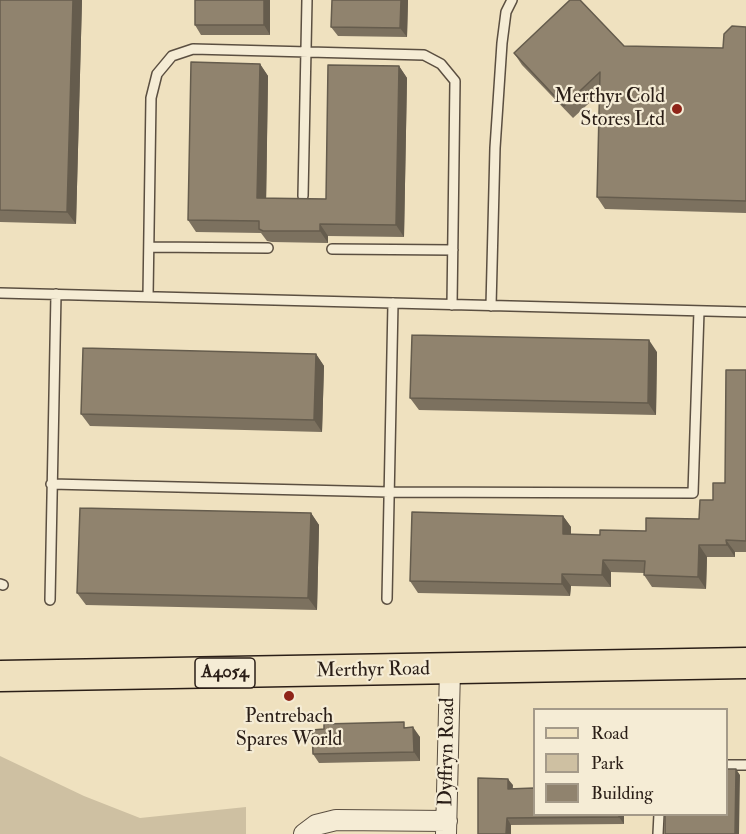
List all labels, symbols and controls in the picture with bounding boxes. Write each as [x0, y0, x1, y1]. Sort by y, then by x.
place label: Merthyr Cold Stores Ltd [554, 86, 665, 133]
marker: Merthyr Cold Stores Ltd [670, 102, 684, 116]
road number: A4054 [195, 658, 255, 688]
street label: Merthyr Road [316, 658, 430, 684]
marker: Pentrebach Spares World [282, 689, 296, 703]
street label: Dyffryn Road [435, 697, 461, 807]
place label: Pentrebach Spares World [236, 706, 342, 753]
legend [533, 708, 728, 816]
text: Road [591, 722, 629, 745]
text: Park [591, 752, 624, 775]
text: Building [591, 782, 653, 805]

